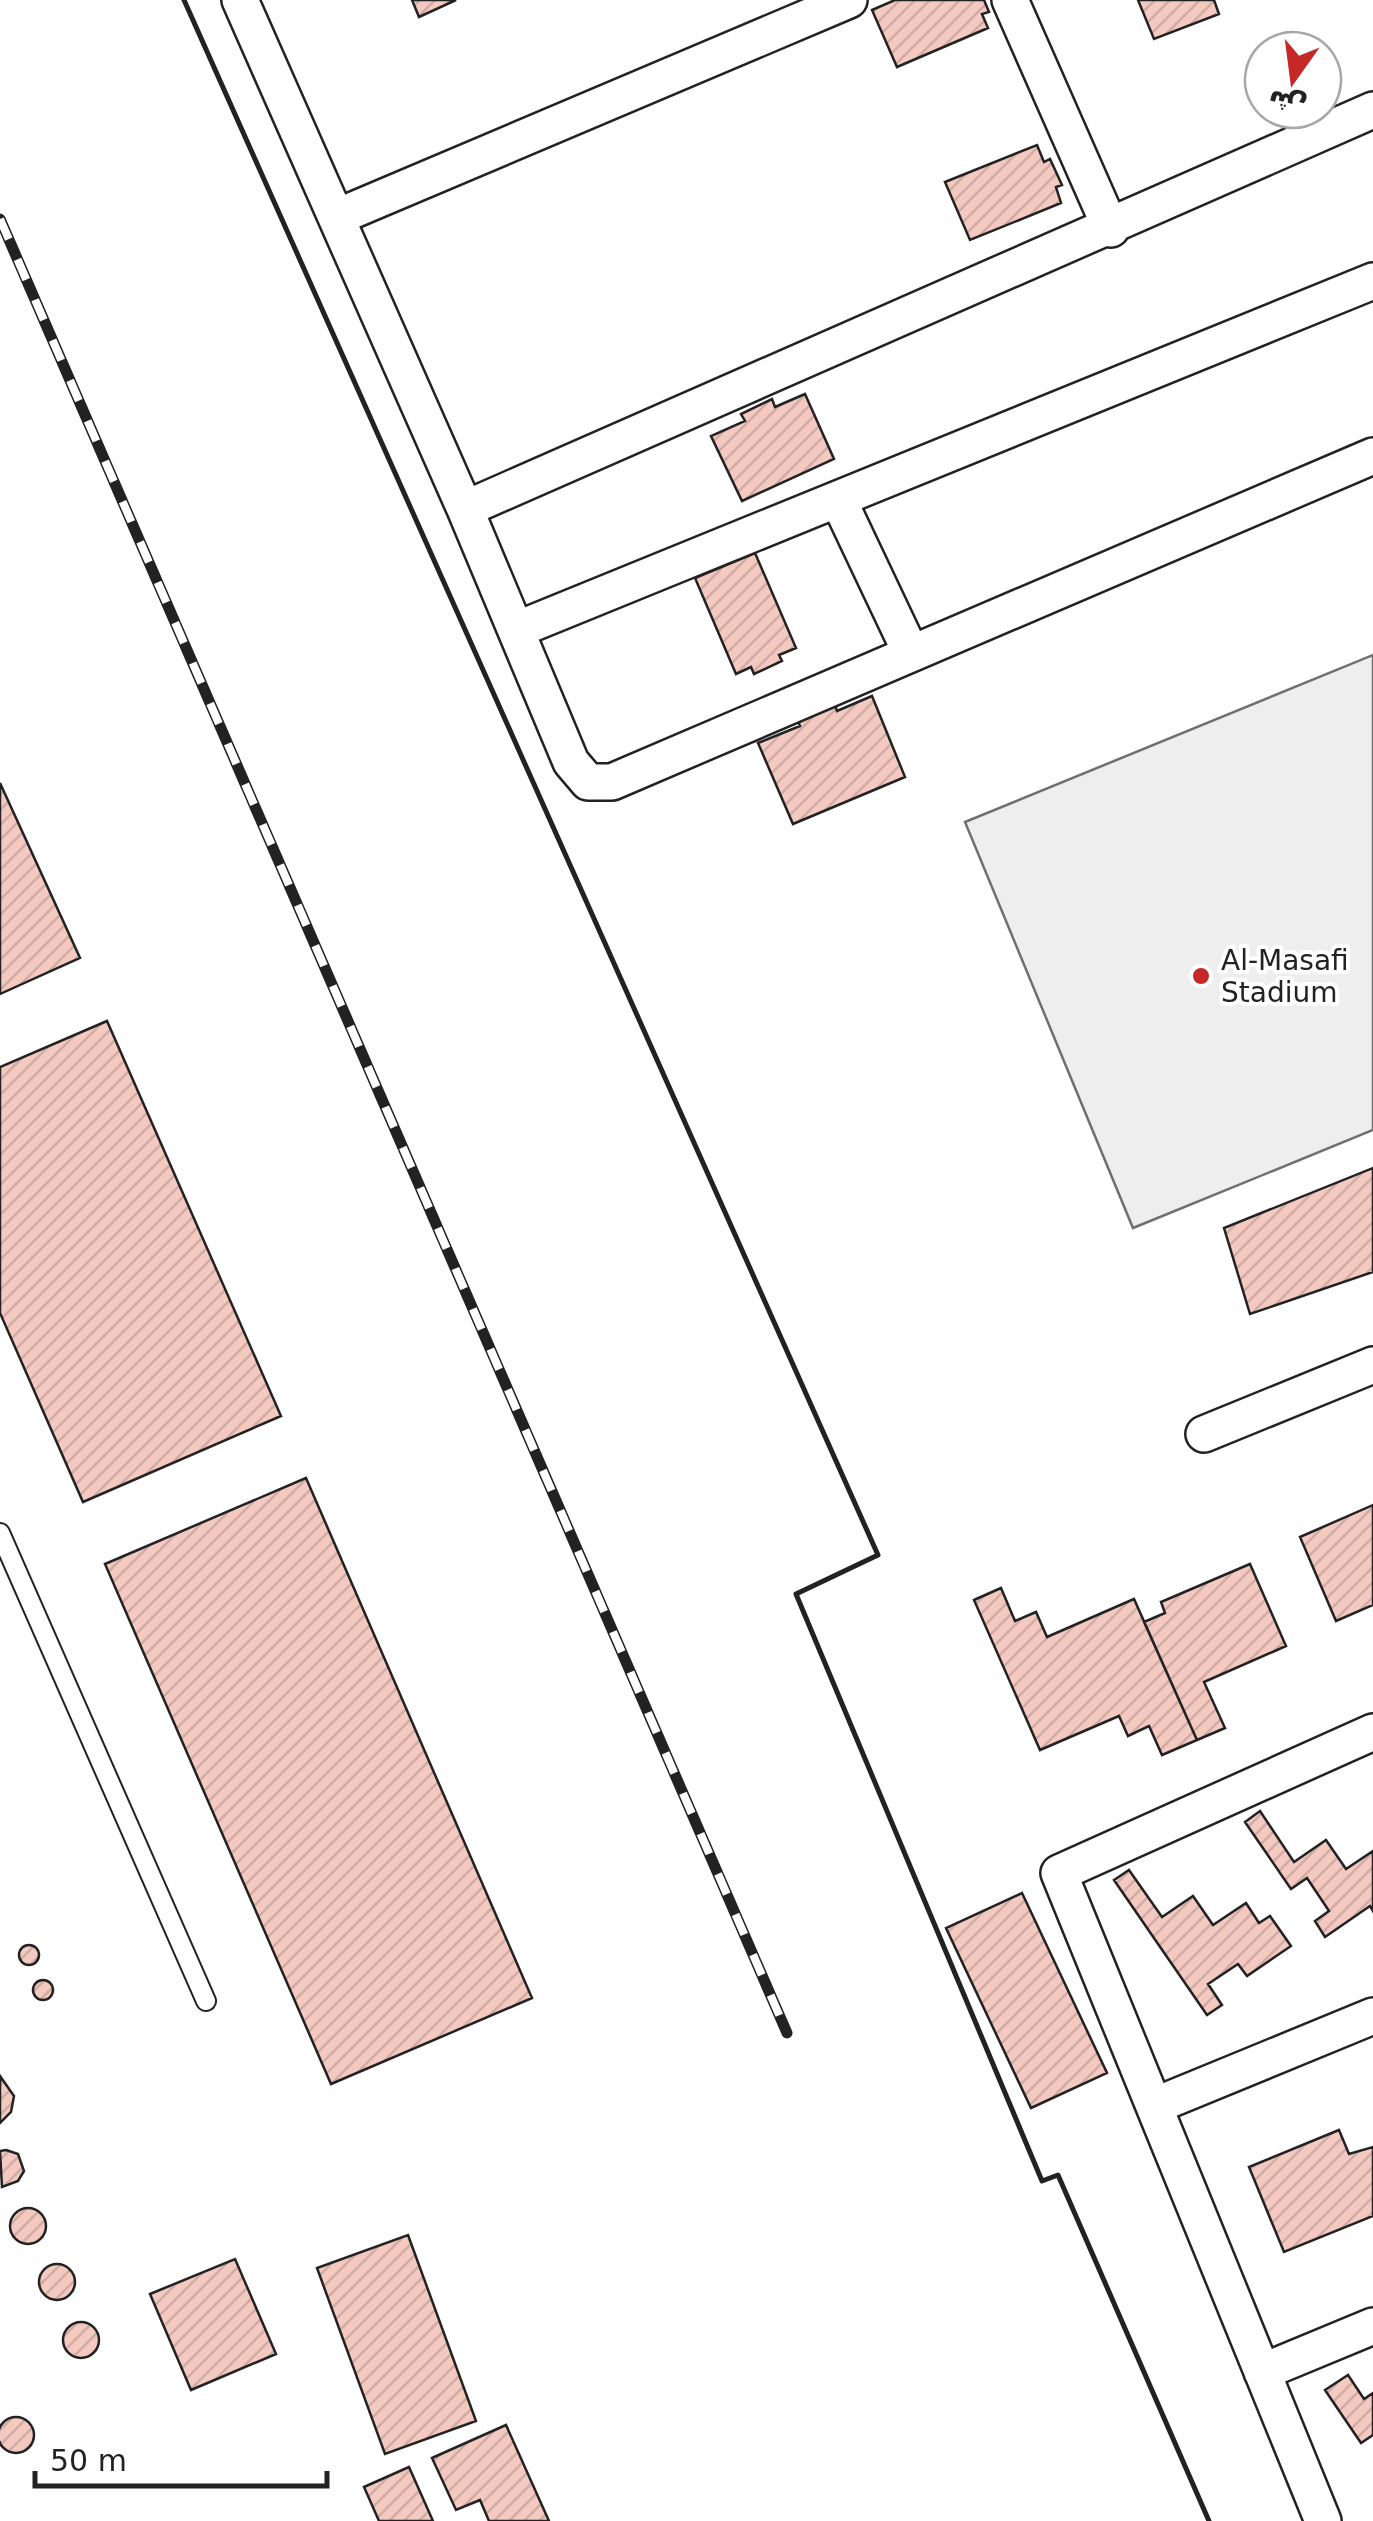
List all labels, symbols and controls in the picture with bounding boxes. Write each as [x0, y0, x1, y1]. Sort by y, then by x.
north arrow [1243, 30, 1343, 130]
text: ش [1264, 83, 1310, 124]
place label: Al-Masafi Stadium [1221, 944, 1349, 1009]
marker: Al-Masafi Stadium [1190, 965, 1212, 987]
scale bar [35, 2426, 328, 2488]
text: 50 m [50, 2443, 127, 2478]

